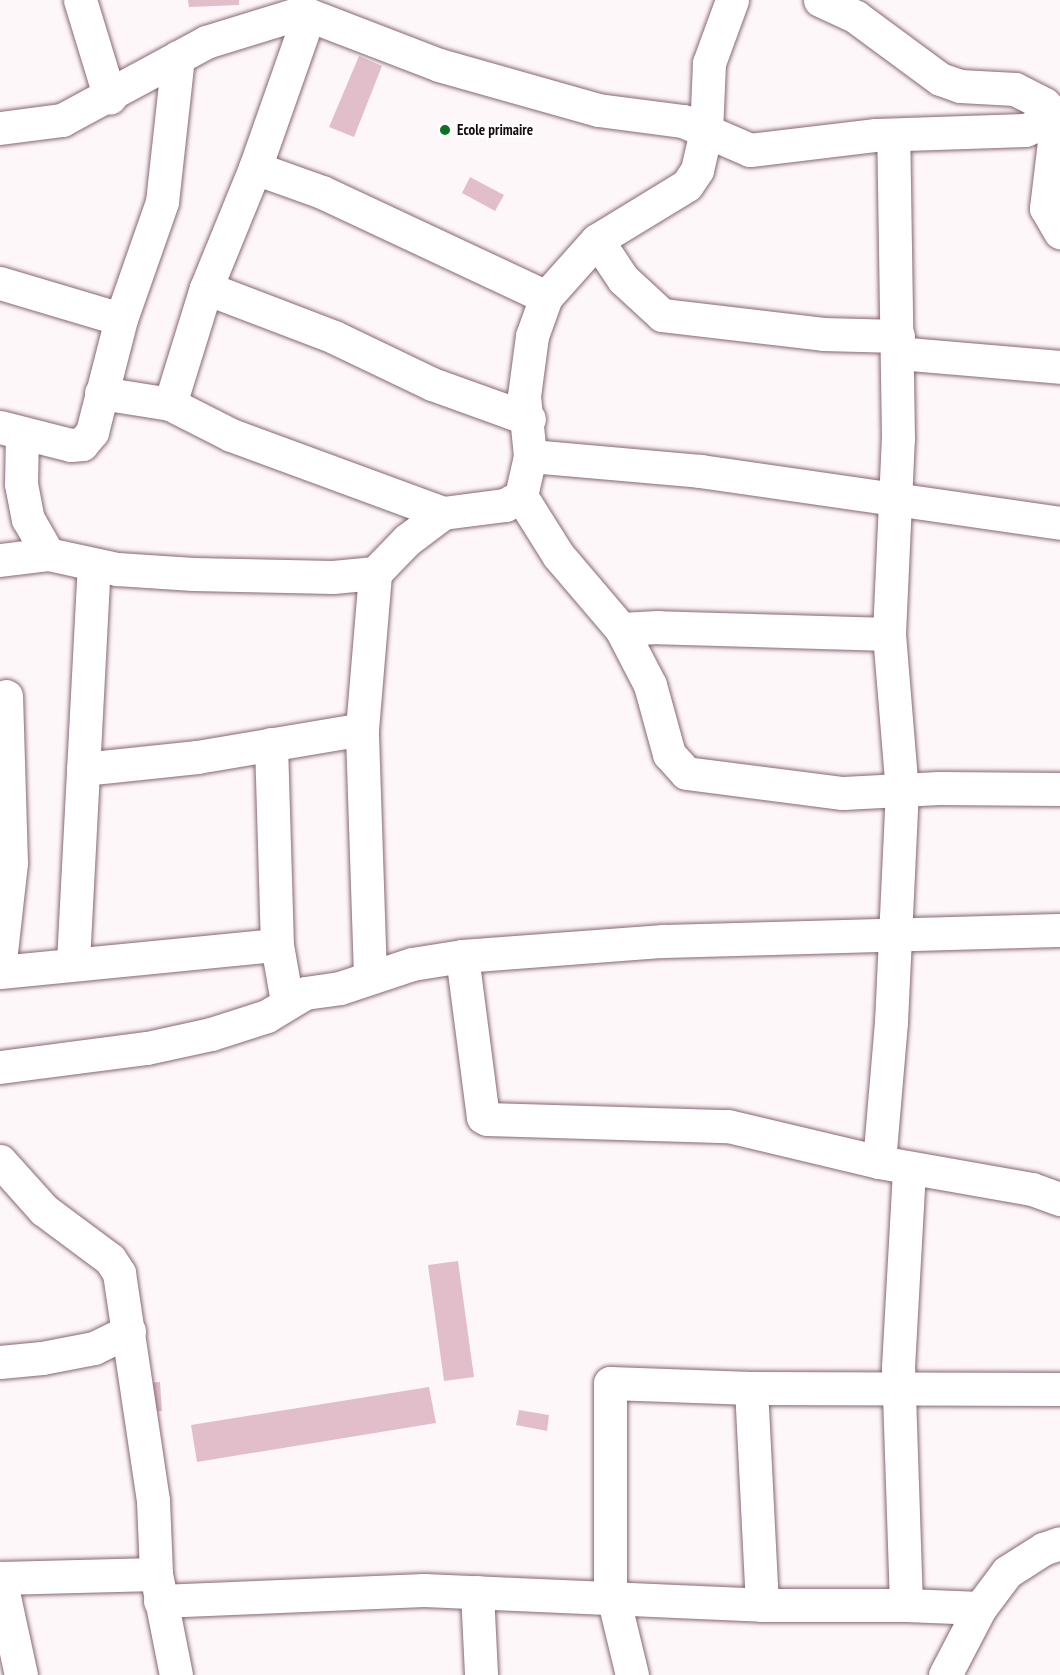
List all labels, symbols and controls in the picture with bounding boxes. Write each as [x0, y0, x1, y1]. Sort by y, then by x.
place label: Ecole primaire [457, 121, 533, 139]
marker: Ecole primaire [438, 123, 452, 137]

